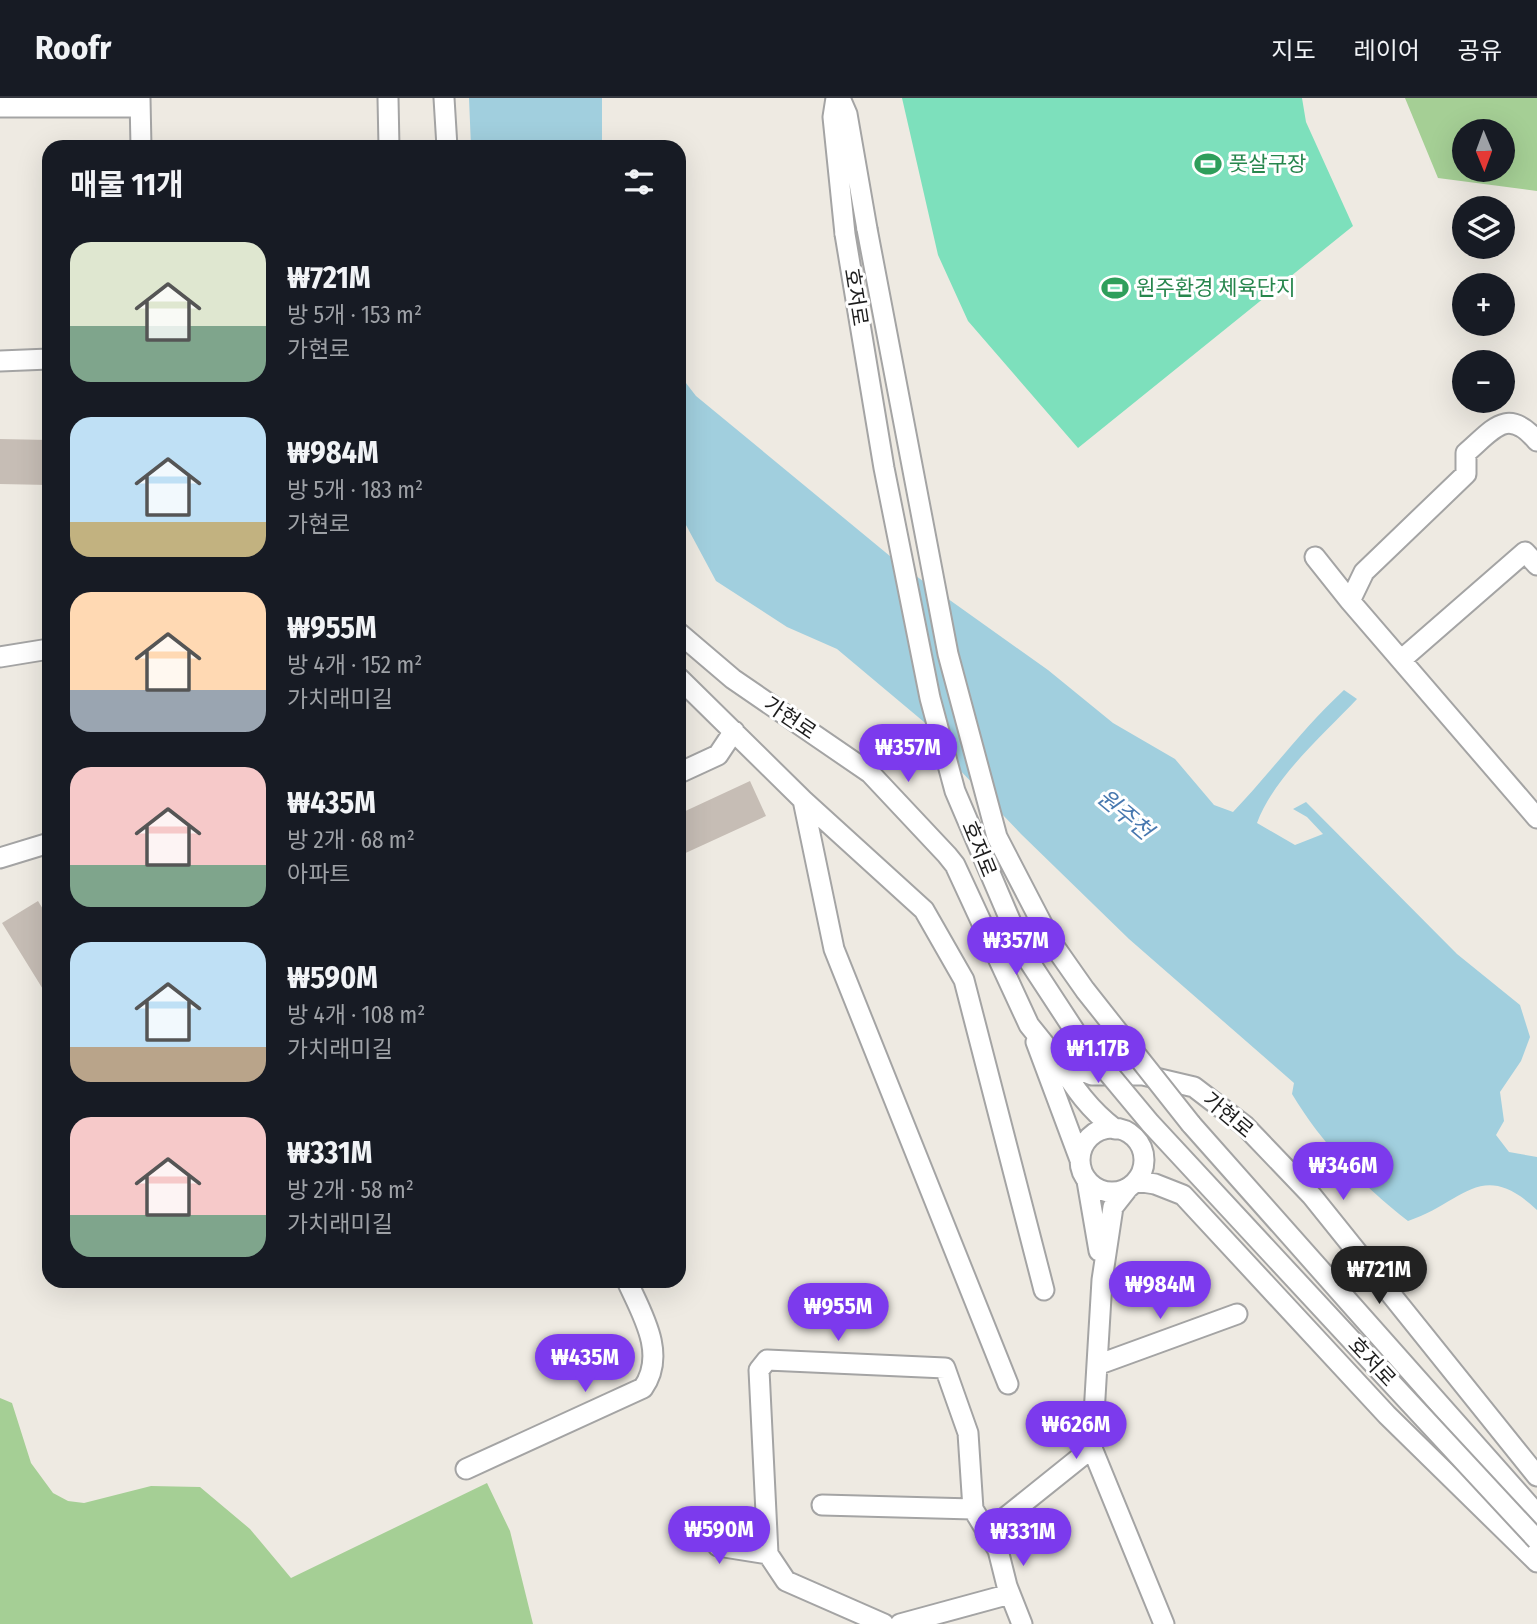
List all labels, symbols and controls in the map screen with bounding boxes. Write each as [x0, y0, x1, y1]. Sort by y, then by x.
text: Roofr [35, 28, 111, 68]
text: 지도 [1271, 37, 1316, 65]
text: 레이어 [1354, 37, 1420, 65]
text: 공유 [1458, 37, 1502, 65]
north arrow [1452, 119, 1516, 182]
map controls [1452, 119, 1515, 413]
sports icon: 풋살구장 [1193, 149, 1223, 179]
place label: 풋살구장 [1229, 151, 1306, 177]
icon: filters [620, 163, 658, 201]
text: 매물 11개 [70, 167, 184, 203]
button: layers [1452, 196, 1515, 259]
text: ₩721M [287, 260, 371, 296]
street label: 호저로 [839, 266, 873, 328]
icon: home [126, 270, 210, 354]
sports icon: 원주환경 체육단지 [1100, 273, 1130, 303]
button: + [1452, 273, 1515, 336]
place label: 원주환경 체육단지 [1136, 275, 1296, 301]
text: 방 5개 · 153 m² [287, 301, 422, 329]
text: 가현로 [287, 335, 350, 363]
button: − [1452, 350, 1515, 413]
text: ₩984M [287, 435, 379, 471]
icon: home [126, 445, 210, 529]
text: 방 5개 · 183 m² [287, 476, 423, 504]
text: 가현로 [287, 510, 350, 538]
text: ₩955M [287, 610, 377, 646]
icon: home [126, 620, 210, 704]
text: 방 4개 · 152 m² [287, 651, 422, 679]
text: 가치래미길 [287, 685, 393, 713]
street label: 가현로 [759, 691, 821, 745]
pin: ₩357M [859, 724, 957, 784]
text: ₩357M [875, 733, 941, 761]
water label: 원주천 [1092, 783, 1160, 847]
text: ₩435M [287, 785, 376, 821]
icon: home [126, 795, 210, 879]
street label: 호저로 [956, 817, 1002, 881]
text: 방 2개 · 68 m² [287, 826, 415, 854]
text: 아파트 [287, 860, 350, 888]
pin: ₩357M [967, 918, 1065, 977]
text: ₩357M [983, 926, 1049, 954]
text: ₩590M [287, 960, 378, 996]
icon: home [126, 970, 210, 1054]
text: 방 4개 · 108 m² [287, 1001, 425, 1029]
pin: ₩1.17B [1041, 1026, 1155, 1085]
text: ₩1.17B [1067, 1034, 1129, 1062]
text: 가치래미길 [287, 1035, 393, 1063]
street label: 가현로 [1197, 1086, 1259, 1144]
text: ₩331M [287, 1135, 372, 1171]
pin: ₩346M [1294, 1142, 1392, 1202]
icon: home [126, 1145, 210, 1229]
text: ₩346M [1309, 1151, 1378, 1179]
text: 방 2개 · 58 m² [287, 1176, 414, 1204]
text: 가치래미길 [287, 1210, 393, 1238]
pin: ₩721M [1330, 1246, 1428, 1306]
text: ₩721M [1347, 1255, 1411, 1283]
pin: ₩984M [1111, 1262, 1209, 1321]
text: ₩984M [1125, 1270, 1195, 1298]
pin: ₩955M [789, 1284, 887, 1343]
text: ₩955M [804, 1292, 872, 1320]
street label: 호저로 [1343, 1332, 1401, 1392]
pin: ₩435M [536, 1334, 634, 1394]
text: ₩435M [551, 1343, 619, 1371]
pin: ₩626M [1027, 1402, 1125, 1461]
text: ₩626M [1042, 1410, 1110, 1438]
pin: ₩590M [670, 1506, 768, 1566]
pin: ₩331M [974, 1508, 1072, 1568]
text: ₩590M [684, 1515, 754, 1543]
text: ₩331M [990, 1517, 1056, 1545]

